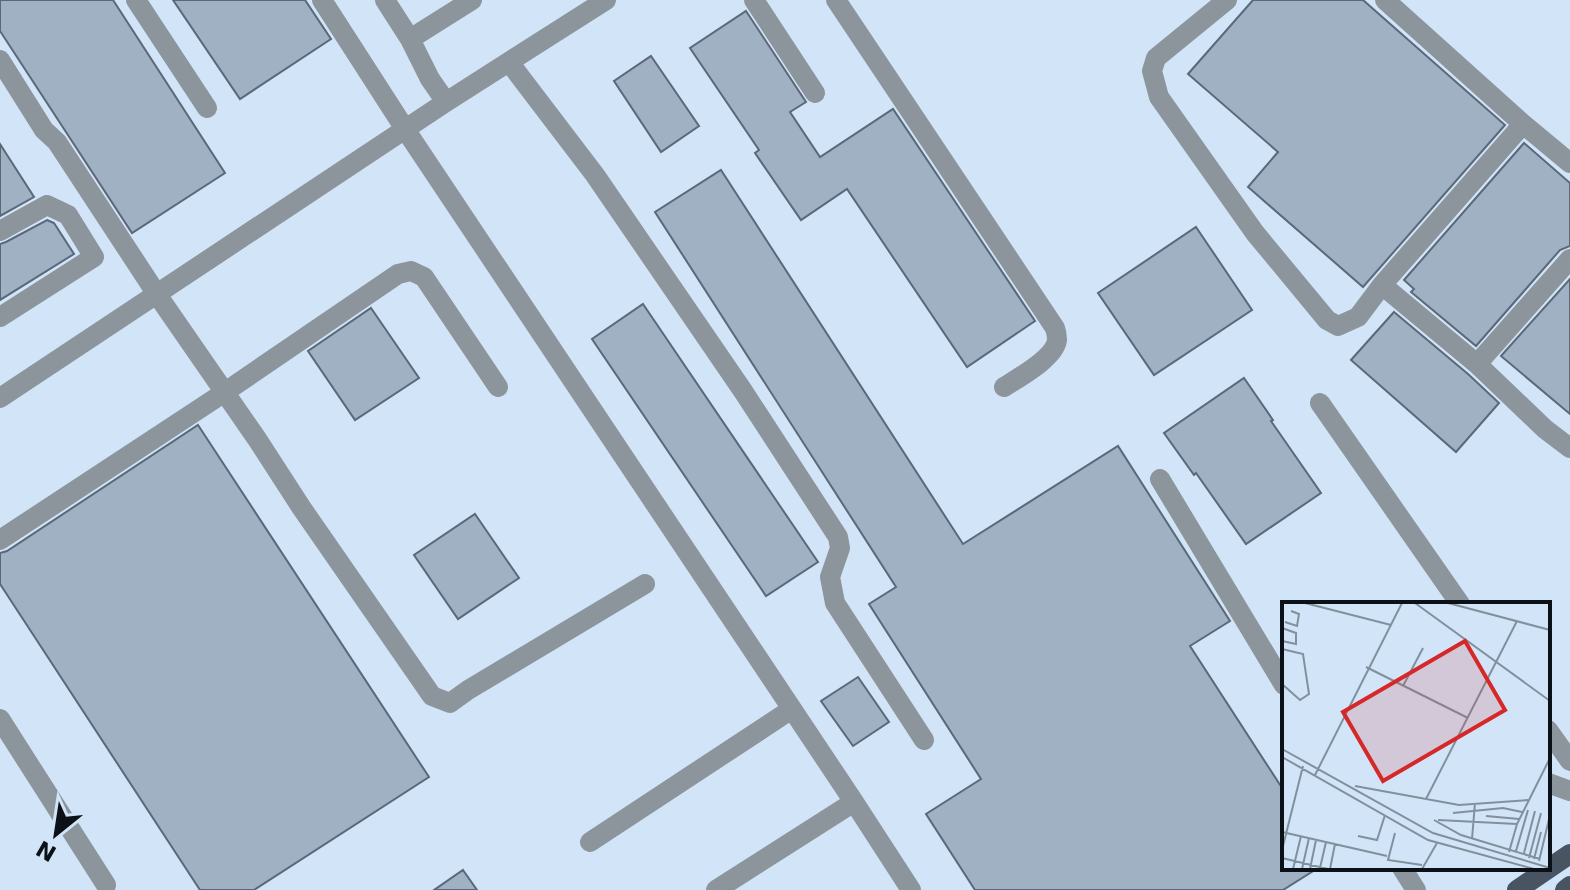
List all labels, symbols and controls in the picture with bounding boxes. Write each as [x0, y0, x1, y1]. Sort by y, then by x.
inset map [1282, 602, 1550, 870]
north arrow [16, 794, 96, 874]
text: N [32, 835, 60, 866]

